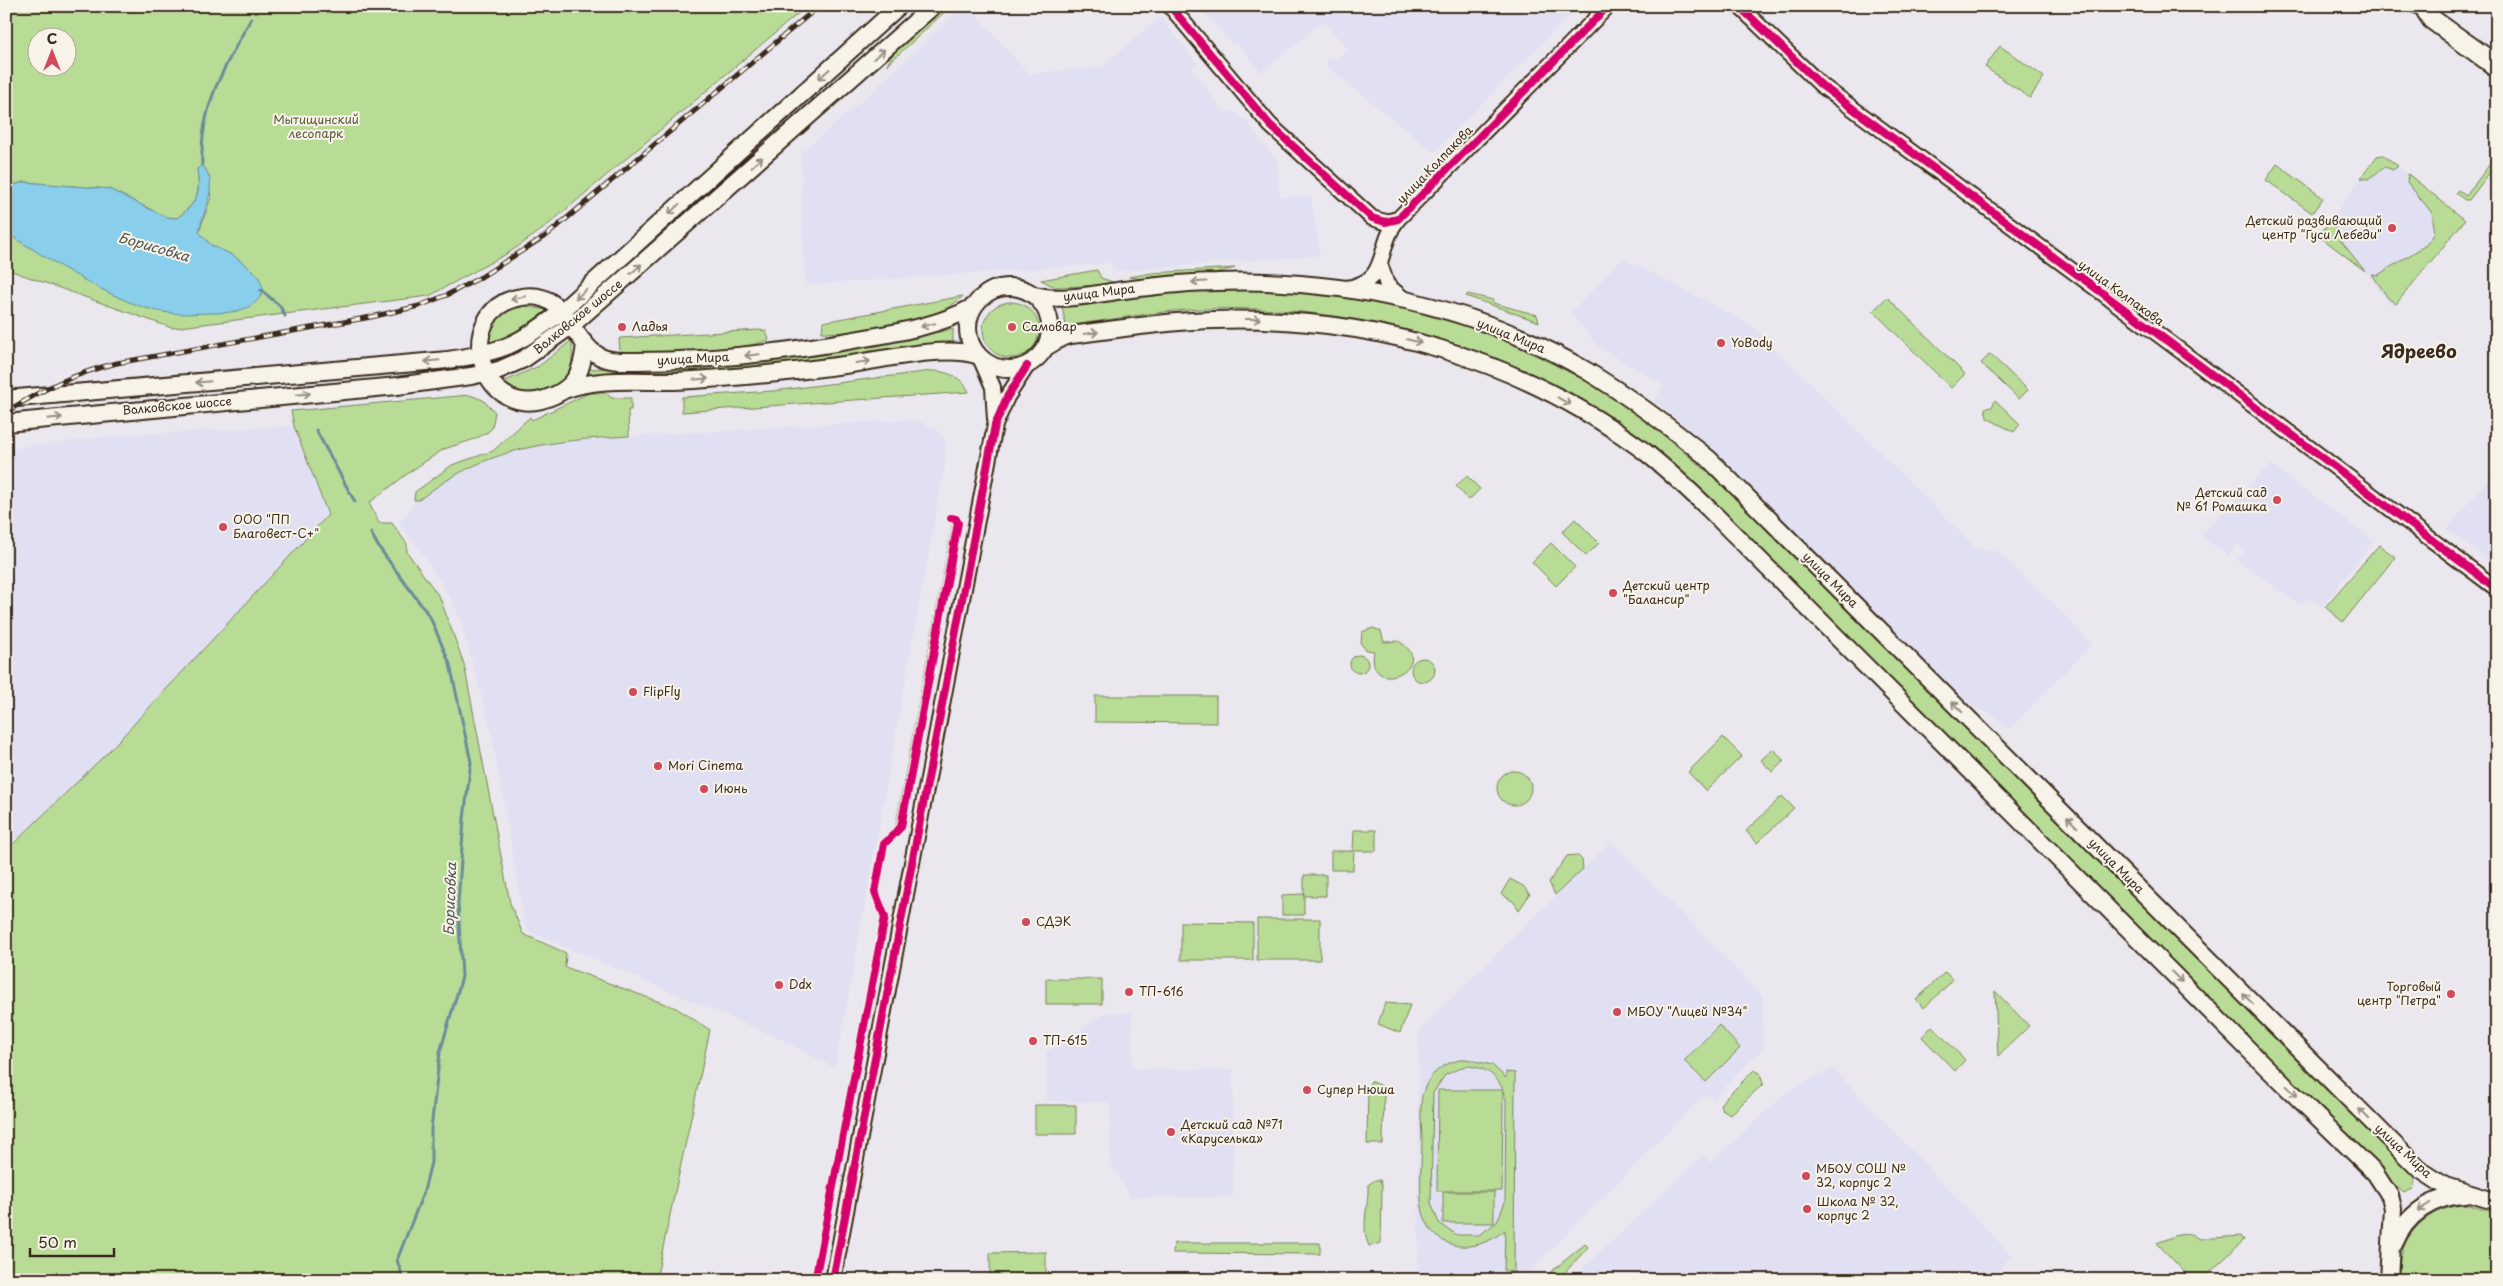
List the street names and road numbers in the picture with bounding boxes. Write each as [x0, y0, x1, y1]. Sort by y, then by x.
street label: улица Колпакова [1392, 121, 1477, 207]
street label: улица Колпакова [2075, 255, 2169, 330]
street label: Волковское шоссе [529, 275, 626, 358]
street label: улица Мира [1062, 279, 1136, 305]
street label: улица Мира [1475, 313, 1549, 357]
street label: улица Мира [656, 347, 730, 369]
street label: Волковское шоссе [121, 391, 232, 419]
street label: улица Мира [1799, 547, 1863, 612]
street label: улица Мира [2085, 833, 2149, 898]
street label: улица Мира [2371, 1119, 2437, 1182]

